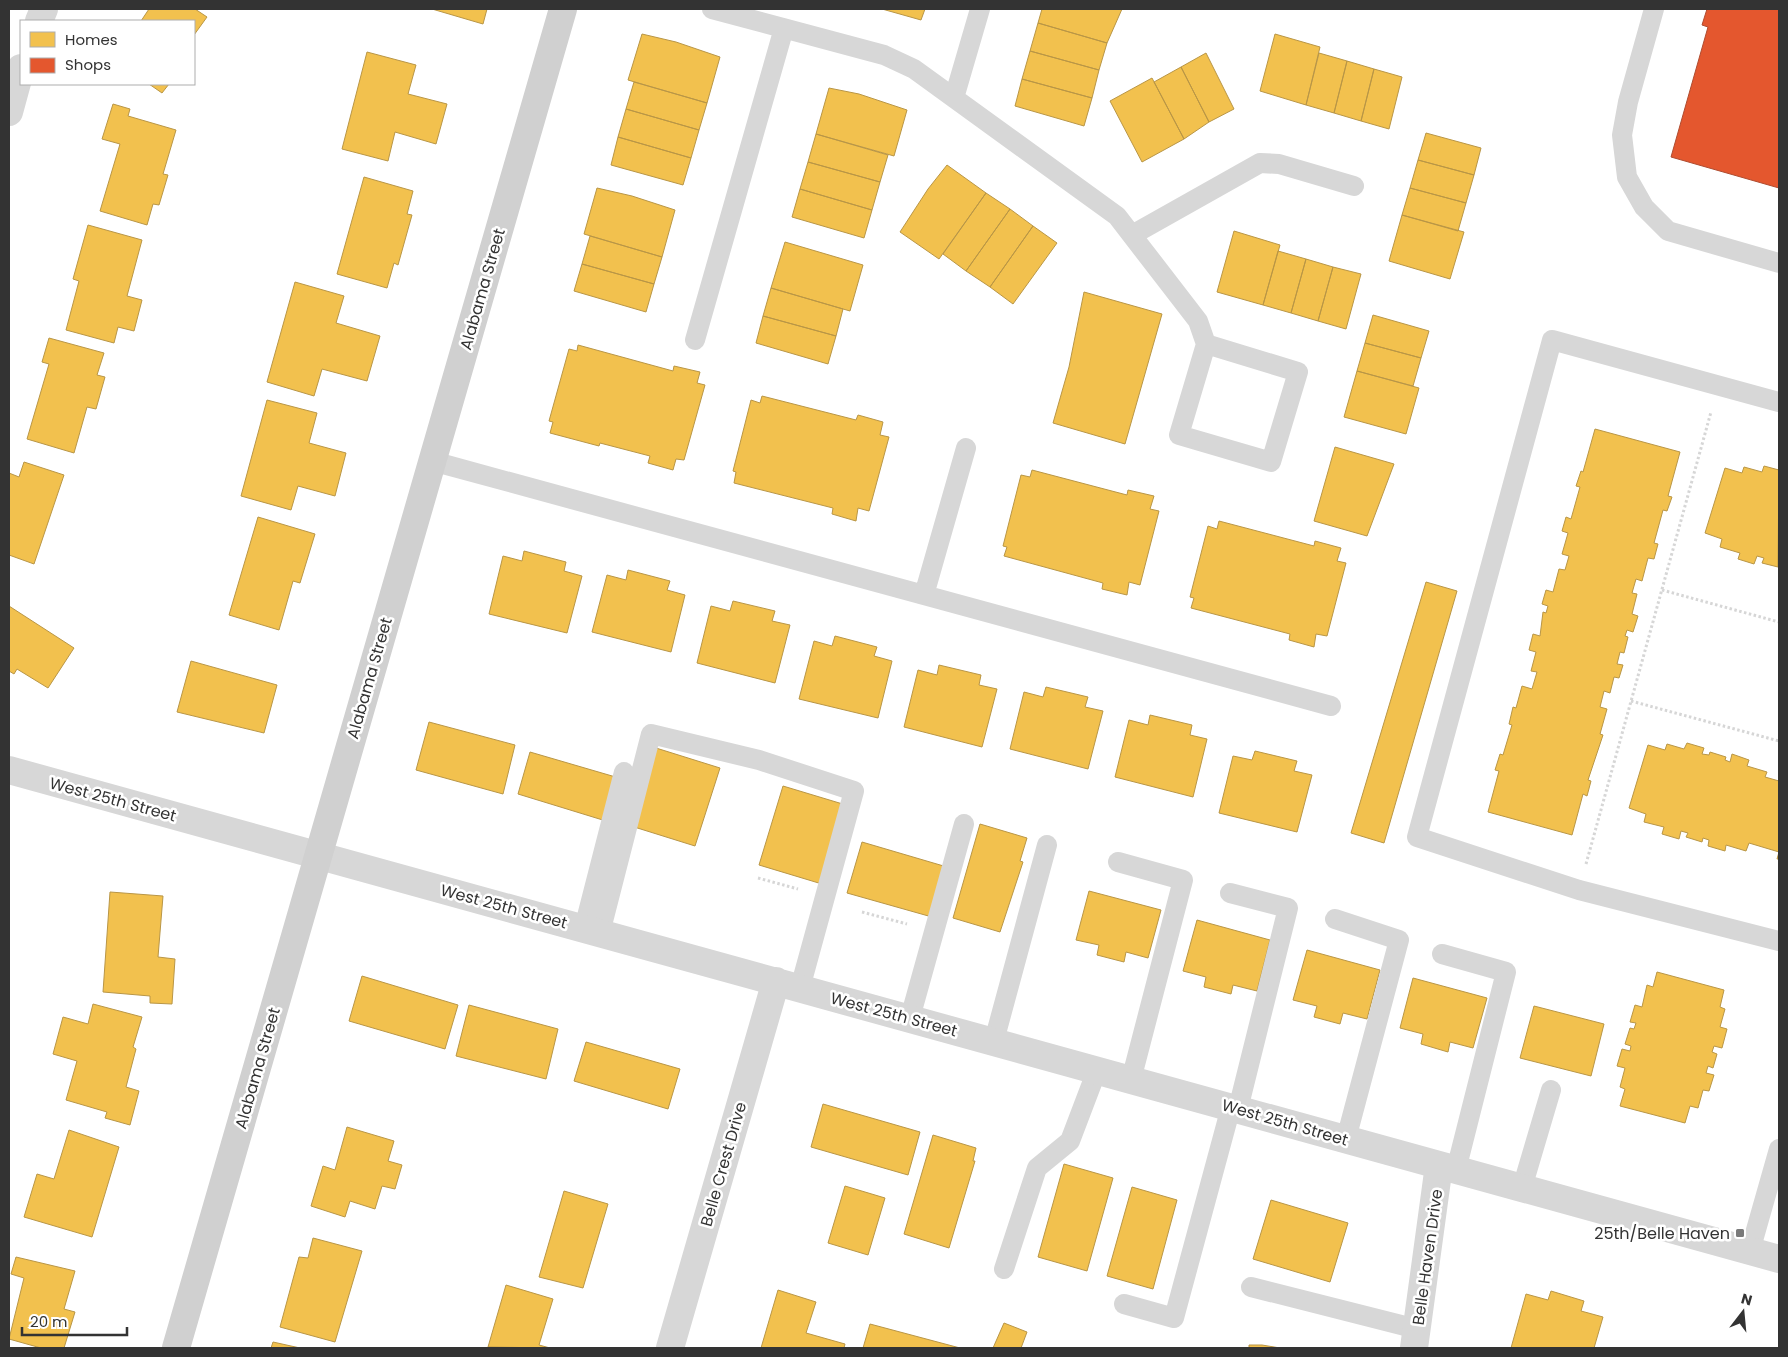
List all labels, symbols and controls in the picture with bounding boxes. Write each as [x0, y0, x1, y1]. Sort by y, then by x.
legend [20, 20, 195, 85]
text: Homes [65, 29, 118, 50]
text: Shops [65, 54, 111, 75]
street label: Alabama Street [454, 225, 511, 353]
street label: Alabama Street [341, 614, 398, 742]
street label: West 25th Street [47, 771, 179, 828]
street label: West 25th Street [438, 878, 570, 935]
street label: West 25th Street [828, 986, 960, 1043]
street label: Alabama Street [229, 1004, 286, 1132]
street label: West 25th Street [1219, 1093, 1351, 1152]
street label: Belle Crest Drive [695, 1099, 752, 1229]
street label: Belle Haven Drive [1407, 1187, 1448, 1327]
place label: 25th/Belle Haven [1594, 1222, 1730, 1245]
marker: 25th/Belle Haven [1734, 1227, 1746, 1239]
north arrow [1718, 1287, 1768, 1337]
text: N [1739, 1288, 1754, 1311]
scale bar [22, 1304, 128, 1336]
text: 20 m [30, 1311, 68, 1332]

